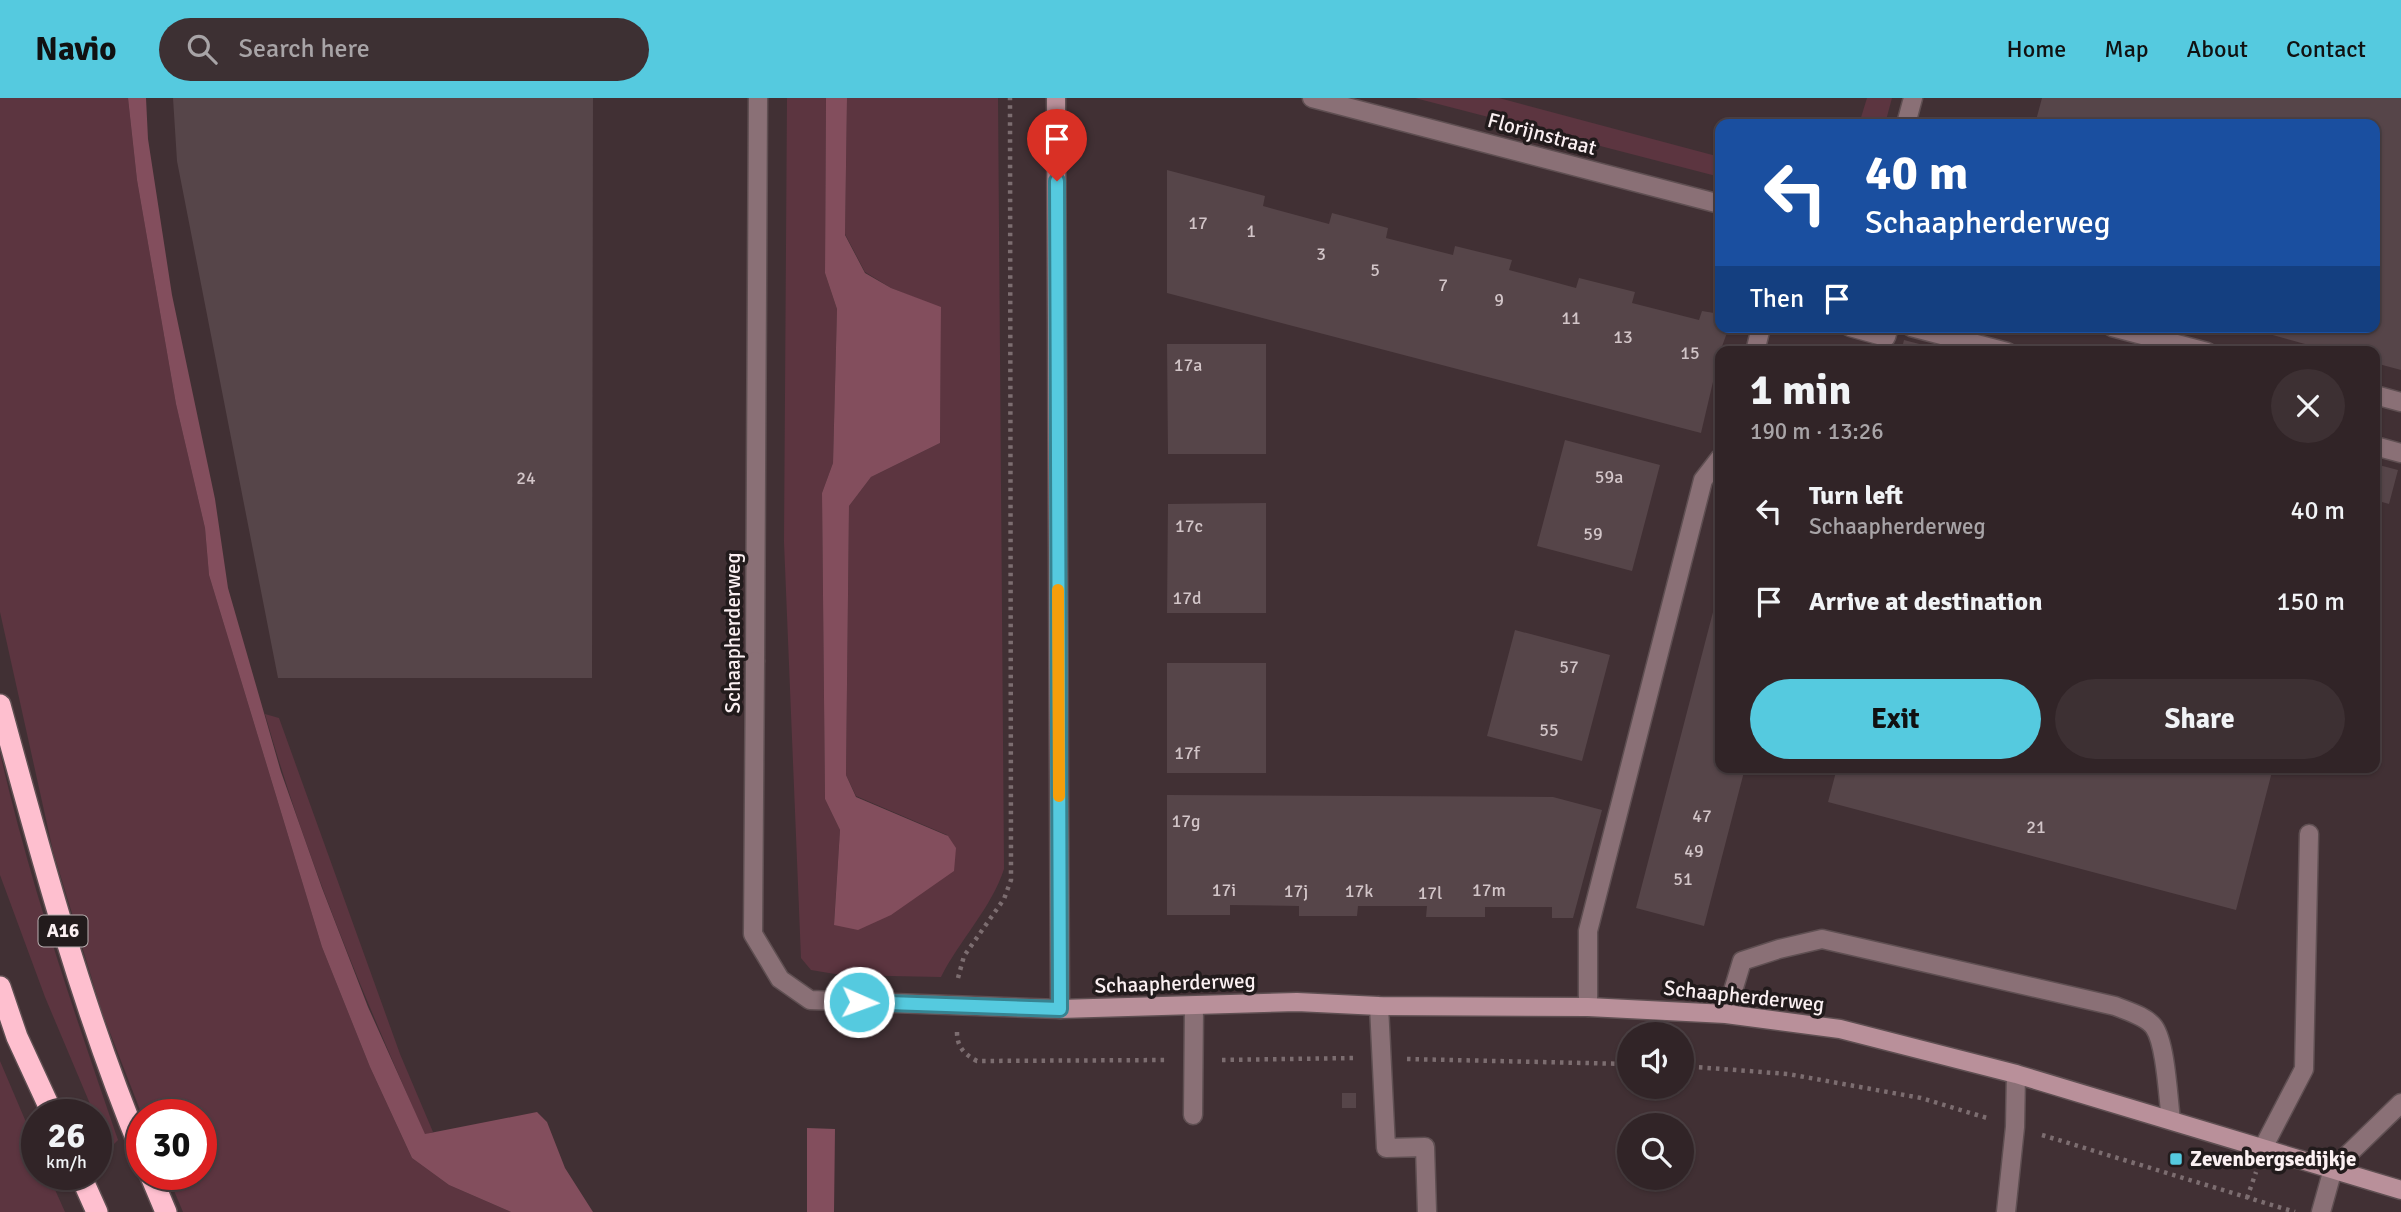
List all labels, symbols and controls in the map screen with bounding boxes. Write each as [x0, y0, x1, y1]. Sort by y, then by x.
search box [159, 18, 649, 81]
text: Navio [35, 29, 117, 70]
icon: search [183, 30, 221, 68]
text: Search here [239, 33, 370, 65]
text: Home [2006, 34, 2066, 64]
text: Map [2104, 34, 2149, 64]
text: About [2187, 34, 2248, 64]
text: Contact [2286, 34, 2366, 64]
street label: Florijnstraat [1485, 107, 1599, 161]
pin [1027, 109, 1087, 181]
icon: arrive [1038, 120, 1076, 158]
text: 40 m [1865, 143, 1968, 203]
icon: left [1750, 147, 1841, 238]
text: Schaapherderweg [1865, 203, 2111, 242]
house number: 17 [1188, 212, 1208, 234]
house number: 1 [1246, 220, 1256, 242]
house number: 3 [1316, 243, 1326, 265]
house number: 5 [1370, 259, 1380, 281]
house number: 7 [1438, 274, 1448, 296]
icon: arrive [1818, 280, 1856, 318]
text: Then [1750, 283, 1804, 315]
house number: 9 [1494, 289, 1504, 311]
house number: 11 [1561, 307, 1581, 329]
house number: 13 [1613, 326, 1633, 348]
house number: 15 [1680, 342, 1700, 364]
house number: 17a [1174, 354, 1202, 376]
text: 1 min [1750, 365, 1851, 416]
button: close [2271, 369, 2345, 443]
text: 190 m · 13:26 [1750, 417, 1884, 446]
house number: 59a [1595, 466, 1623, 488]
house number: 24 [516, 467, 536, 489]
text: Turn left [1809, 480, 1903, 512]
icon: left [1750, 492, 1788, 530]
text: 40 m [2290, 495, 2345, 527]
text: Schaapherderweg [1809, 512, 1986, 541]
house number: 17c [1175, 515, 1203, 537]
house number: 59 [1583, 523, 1603, 545]
street label: Schaapherderweg [720, 552, 746, 714]
icon: arrive [1750, 583, 1788, 621]
text: Arrive at destination [1809, 586, 2042, 618]
text: 150 m [2276, 586, 2345, 618]
house number: 17d [1173, 587, 1201, 609]
house number: 57 [1559, 656, 1579, 678]
button: Exit [1750, 679, 2041, 759]
button: Share [2055, 679, 2345, 759]
house number: 55 [1539, 719, 1559, 741]
house number: 17f [1174, 742, 1201, 764]
house number: 47 [1692, 805, 1712, 827]
house number: 17g [1172, 810, 1200, 832]
house number: 21 [2026, 816, 2046, 838]
house number: 49 [1684, 840, 1704, 862]
house number: 51 [1673, 868, 1693, 890]
house number: 17i [1212, 879, 1236, 901]
house number: 17m [1472, 879, 1506, 901]
house number: 17j [1284, 880, 1308, 902]
house number: 17k [1345, 880, 1373, 902]
house number: 17l [1418, 882, 1442, 904]
road number: A16 [38, 916, 88, 946]
position arrow [822, 965, 896, 1039]
street label: Schaapherderweg [1094, 967, 1256, 999]
street label: Schaapherderweg [1662, 975, 1826, 1017]
map controls [1617, 1022, 1694, 1190]
button: sound [1617, 1022, 1694, 1099]
speed limit sign: 30 [126, 1099, 217, 1190]
button: search [1617, 1113, 1694, 1190]
text: 26 [48, 1114, 85, 1157]
place label: Zevenbergsedijkje [2190, 1146, 2356, 1172]
text: km/h [46, 1151, 87, 1173]
marker: Zevenbergsedijkje [2168, 1151, 2184, 1167]

